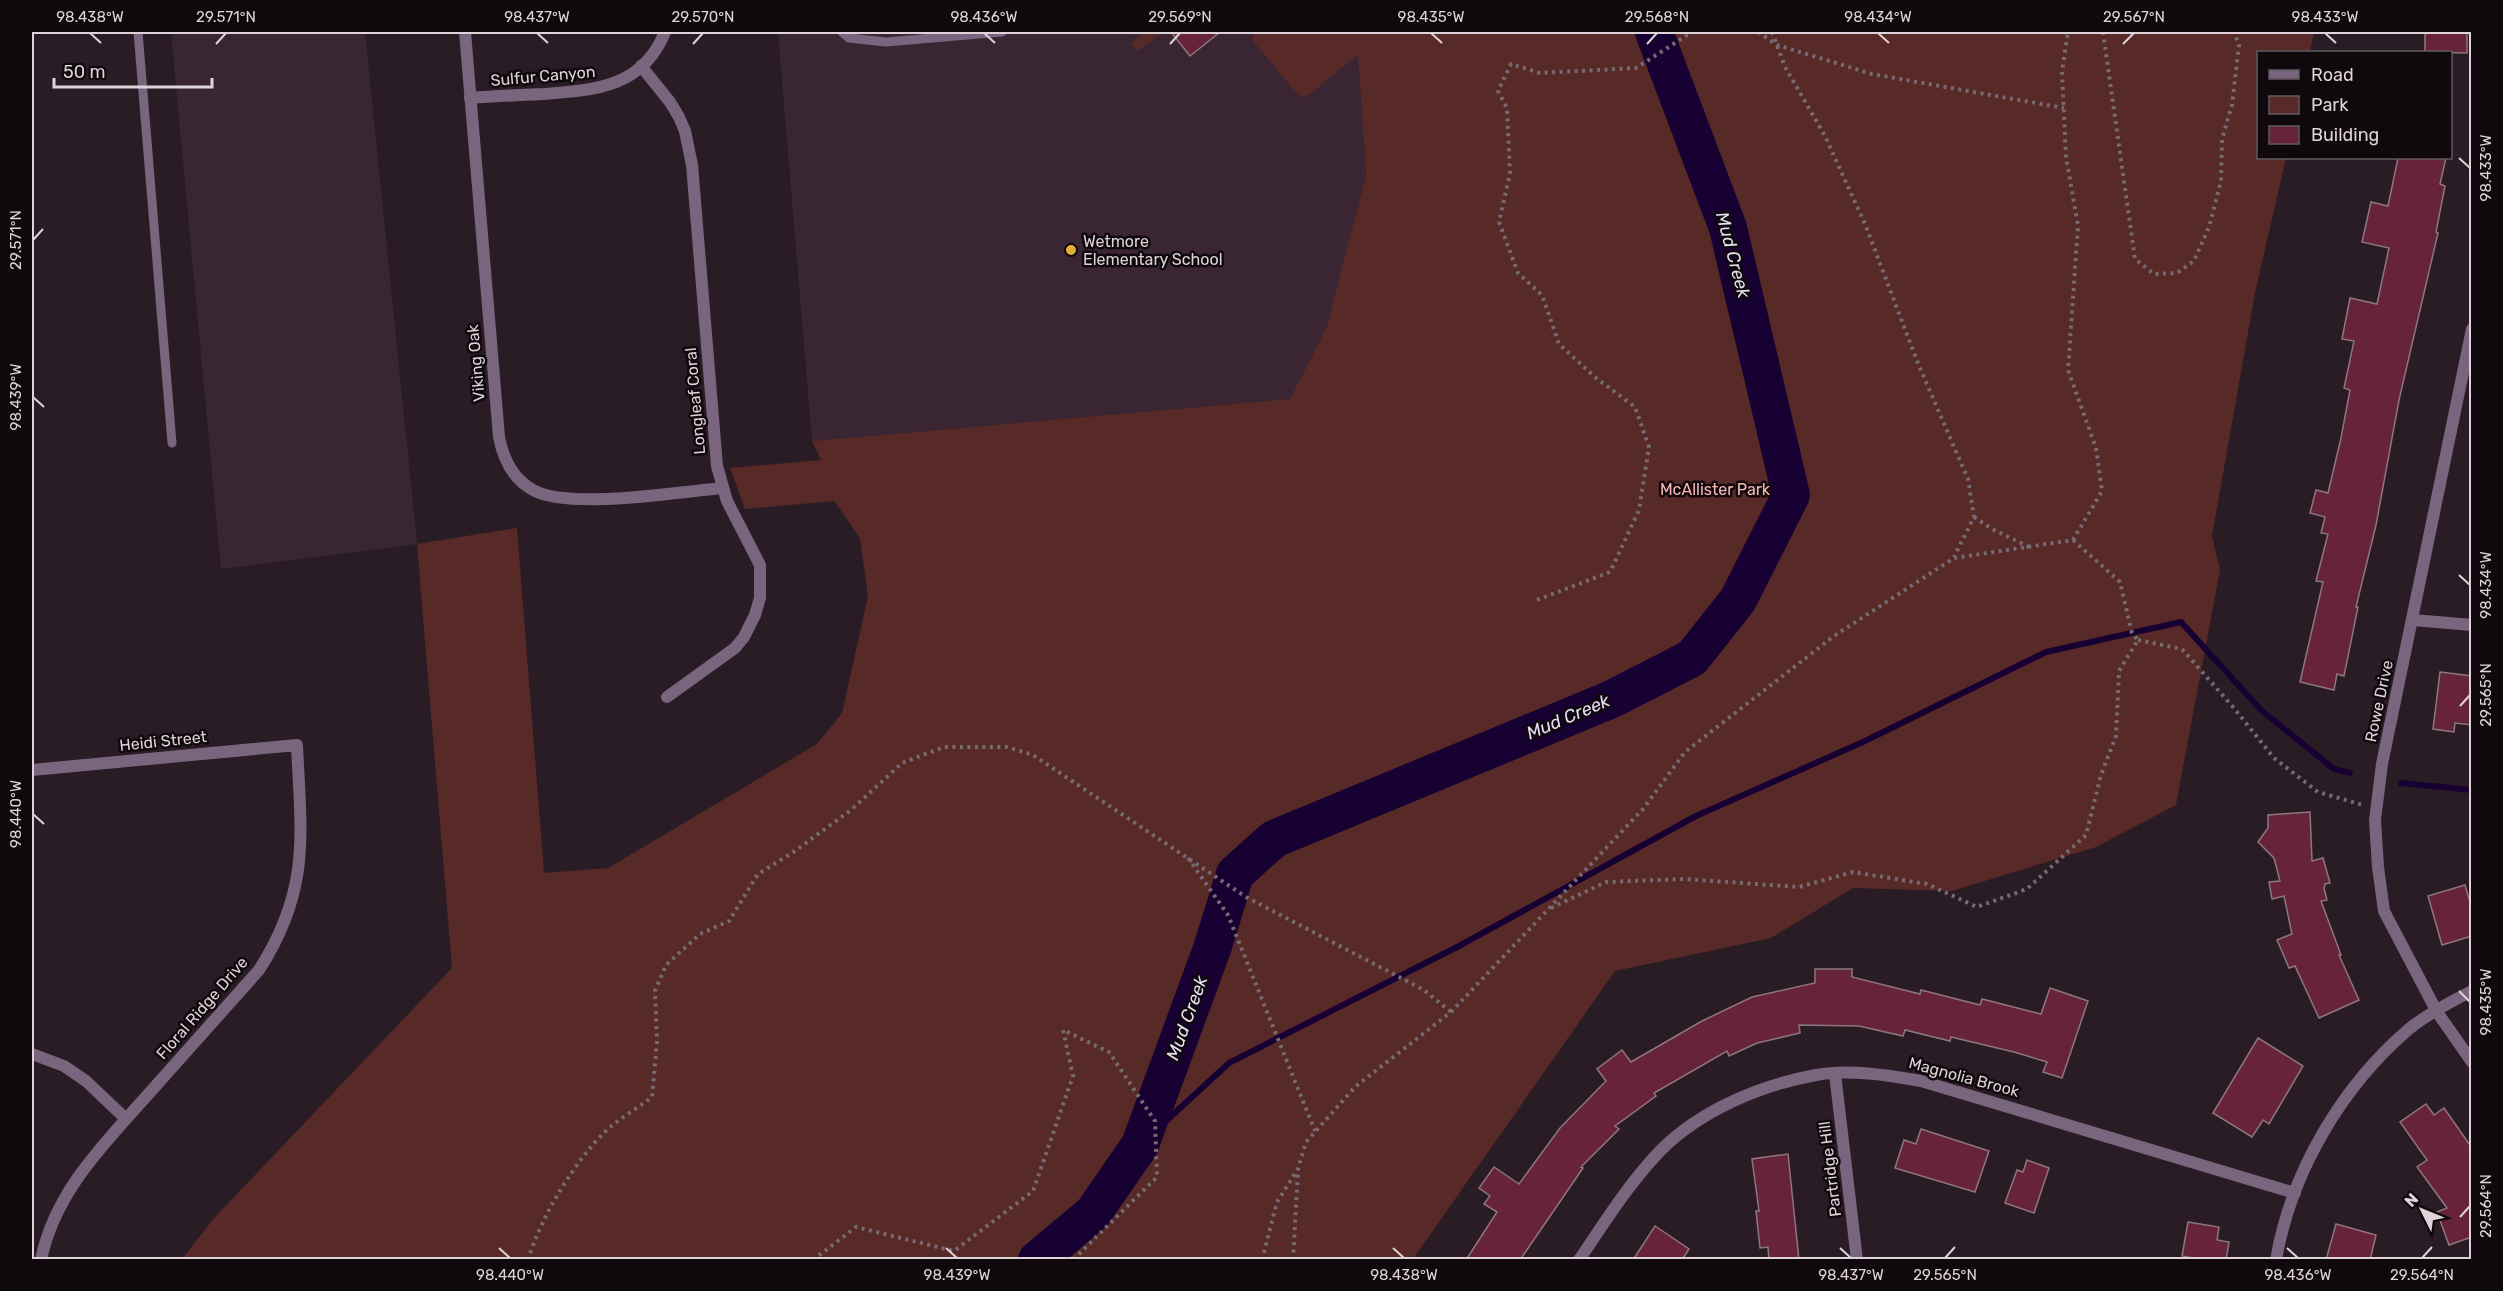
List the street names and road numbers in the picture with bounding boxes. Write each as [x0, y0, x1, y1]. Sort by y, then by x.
street label: Sulfur Canyon [490, 62, 596, 90]
street label: Viking Oak [463, 323, 489, 402]
street label: Longleaf Coral [681, 347, 709, 455]
street label: Rowe Drive [2361, 658, 2397, 744]
street label: Heidi Street [118, 727, 208, 755]
street label: Floral Ridge Drive [152, 953, 252, 1063]
street label: Magnolia Brook [1907, 1053, 2022, 1101]
street label: Partridge Hill [1815, 1120, 1845, 1218]

